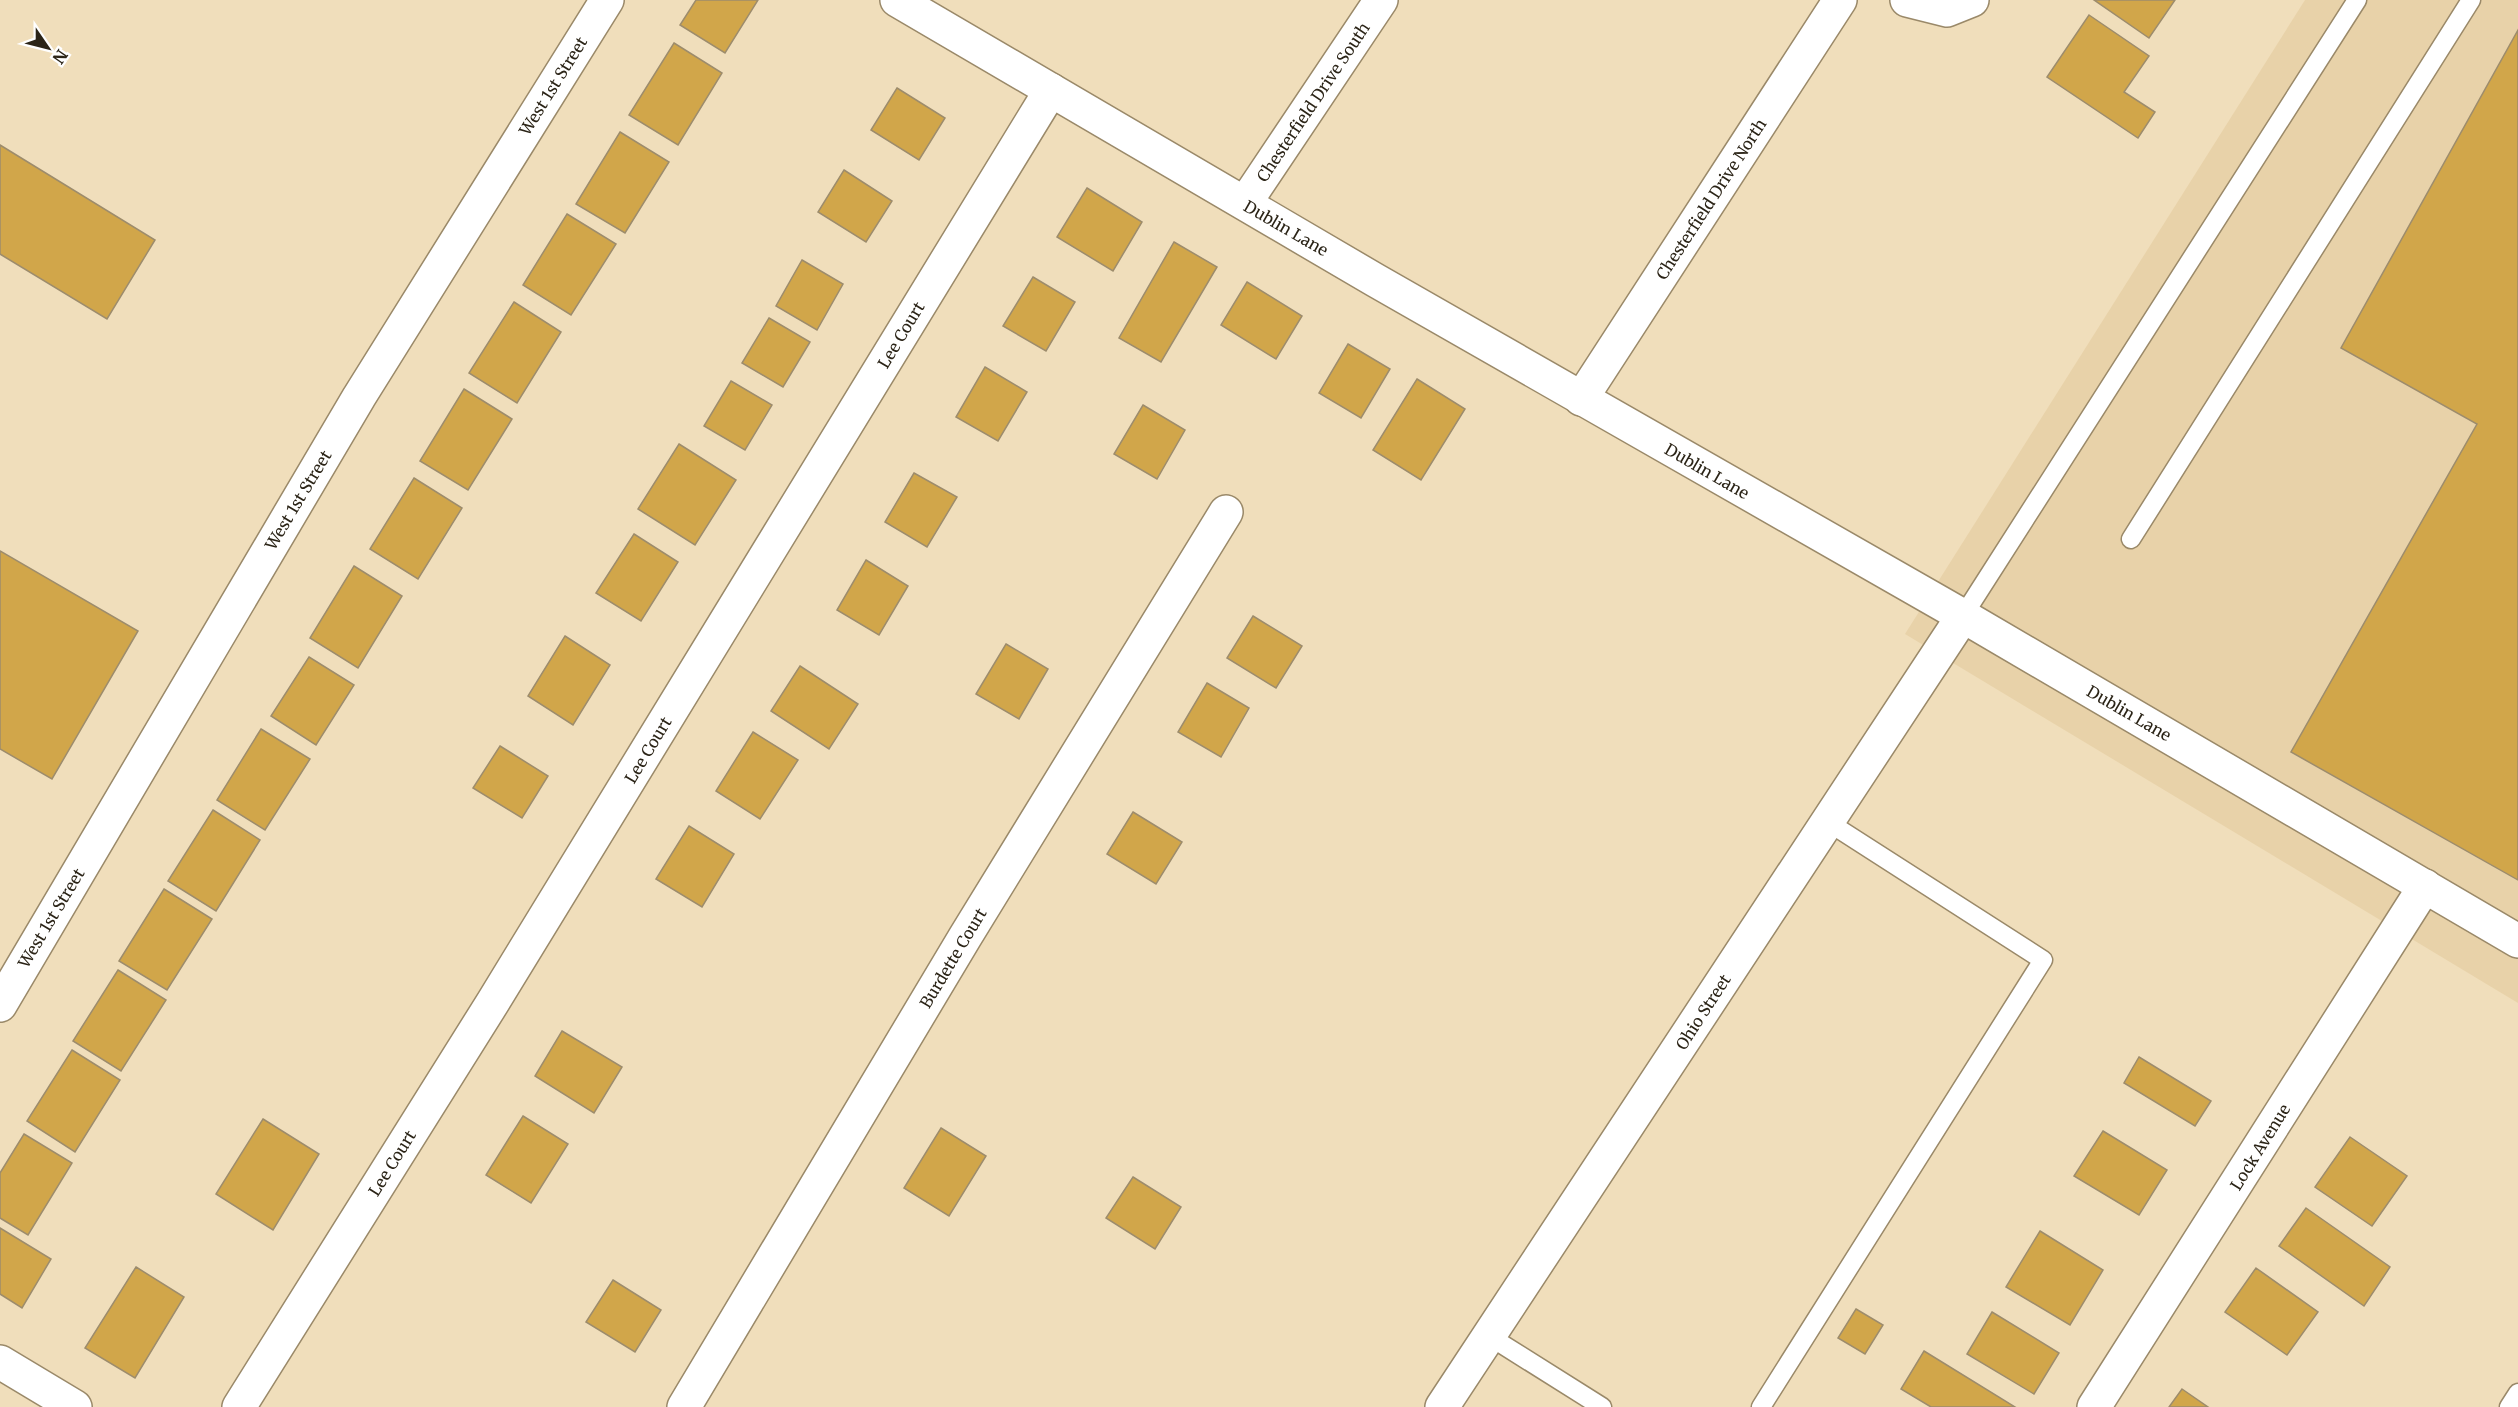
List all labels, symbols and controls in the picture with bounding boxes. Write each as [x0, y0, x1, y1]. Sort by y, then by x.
north arrow [18, 18, 78, 78]
street label: Chesterfield Drive South [1252, 18, 1374, 185]
street label: West 1st Street [514, 32, 592, 140]
text: N [48, 46, 72, 68]
street label: Chesterfield Drive North [1652, 115, 1771, 283]
street label: Dublin Lane [1240, 196, 1332, 260]
street label: Lee Court [873, 298, 929, 372]
street label: Dublin Lane [1661, 439, 1753, 503]
street label: West 1st Street [260, 446, 336, 554]
street label: Dublin Lane [2083, 681, 2175, 745]
street label: Lee Court [620, 713, 676, 787]
street label: West 1st Street [13, 864, 89, 972]
street label: Burdette Court [915, 904, 991, 1012]
street label: Ohio Street [1671, 970, 1735, 1053]
street label: Lock Avenue [2226, 1100, 2294, 1194]
street label: Lee Court [364, 1126, 420, 1200]

